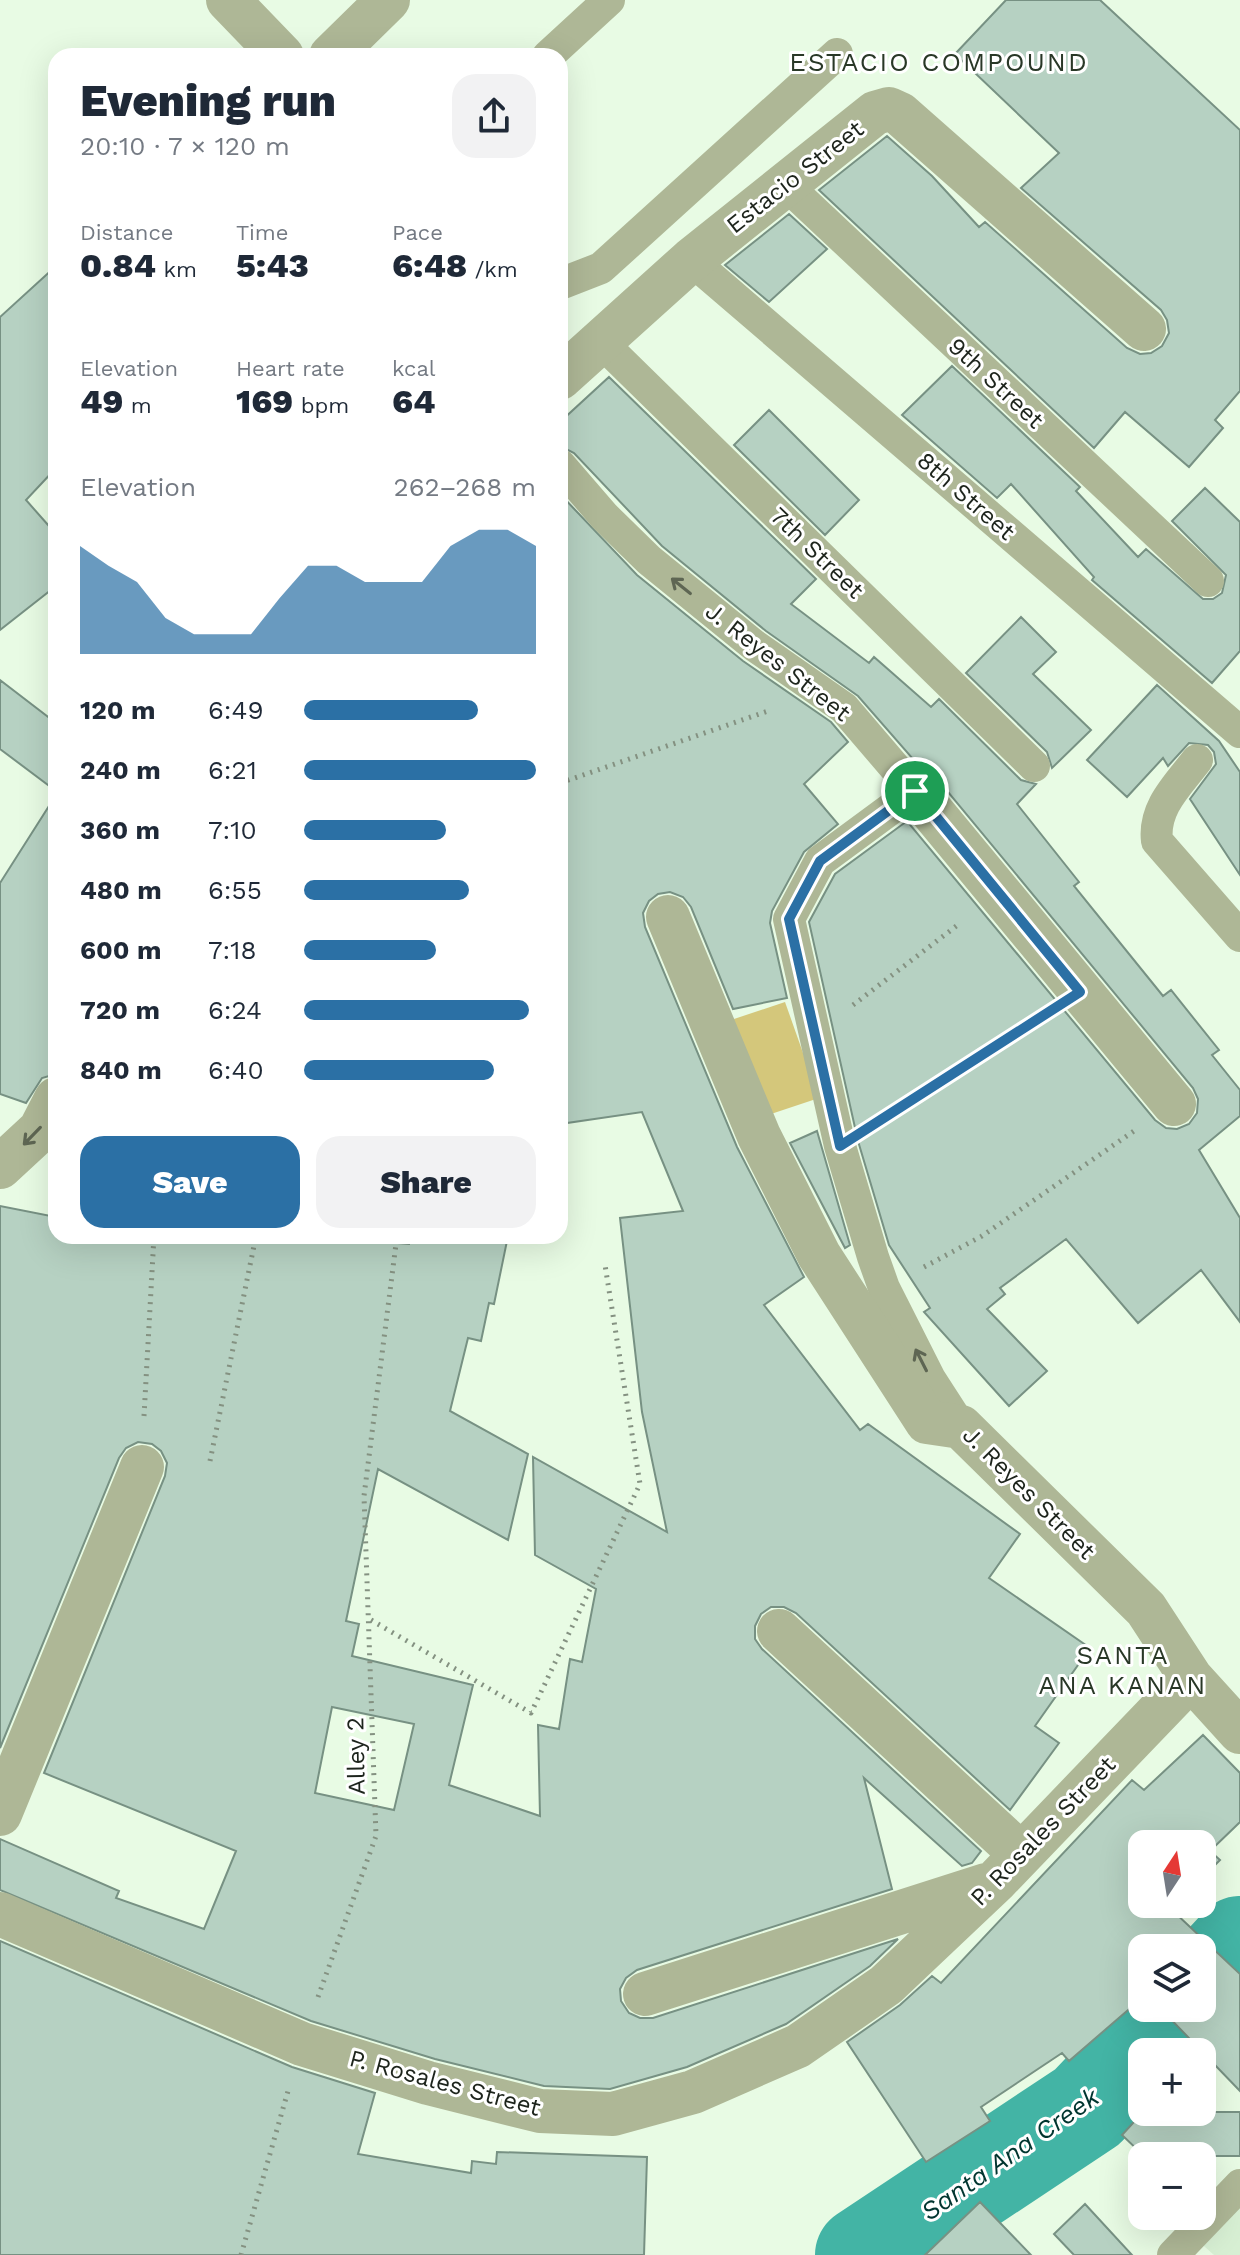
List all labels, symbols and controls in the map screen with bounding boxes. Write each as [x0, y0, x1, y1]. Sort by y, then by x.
district label: ESTACIO COMPOUND [789, 47, 1089, 77]
button: share [452, 74, 536, 158]
text: Evening run [80, 75, 336, 127]
street label: Estacio Street [721, 115, 869, 239]
text: 20:10 · 7 × 120 m [80, 131, 290, 161]
text: Distance [80, 220, 174, 245]
text: Time [236, 220, 288, 245]
text: Pace [392, 220, 443, 245]
text: 0.84 [80, 245, 156, 285]
text: 5:43 [236, 245, 309, 285]
text: 6:48 [392, 245, 467, 285]
text: km [156, 257, 197, 282]
text: /km [467, 257, 518, 282]
street label: 9th Street [943, 332, 1049, 434]
text: Elevation [80, 356, 178, 381]
text: Heart rate [236, 356, 345, 381]
text: kcal [392, 356, 436, 381]
text: 49 [80, 381, 123, 421]
text: 169 [236, 381, 293, 421]
text: 64 [392, 381, 435, 421]
text: m [123, 393, 152, 418]
text: bpm [293, 393, 349, 418]
street label: 8th Street [911, 446, 1021, 546]
text: Elevation [80, 472, 196, 502]
text: 262–268 m [394, 472, 536, 502]
street label: 7th Street [765, 502, 869, 604]
one-way arrow [671, 577, 692, 594]
street label: J. Reyes Street [700, 597, 856, 727]
text: 120 m [80, 695, 155, 725]
text: 6:49 [208, 695, 263, 725]
text: 240 m [80, 755, 161, 785]
text: 6:21 [208, 755, 257, 785]
pin [881, 757, 949, 825]
icon: arrive [893, 769, 937, 813]
text: 360 m [80, 815, 160, 845]
text: 7:10 [208, 815, 257, 845]
text: 480 m [80, 875, 162, 905]
text: 6:55 [208, 875, 262, 905]
text: 600 m [80, 935, 161, 965]
text: 7:18 [208, 935, 256, 965]
text: 720 m [80, 995, 160, 1025]
text: 6:24 [208, 995, 262, 1025]
text: 840 m [80, 1055, 162, 1085]
text: 6:40 [208, 1055, 264, 1085]
one-way arrow [23, 1126, 42, 1145]
button: Save [80, 1136, 300, 1228]
button: Share [316, 1136, 536, 1228]
one-way arrow [913, 1349, 928, 1373]
street label: J. Reyes Street [957, 1421, 1101, 1565]
district label: SANTA ANA KANAN [1039, 1640, 1207, 1700]
street label: Alley 2 [341, 1717, 371, 1795]
street label: P. Rosales Street [965, 1750, 1121, 1912]
north arrow [1128, 1830, 1216, 1918]
map controls [1128, 1830, 1216, 2230]
button: layers [1128, 1934, 1216, 2022]
button: + [1128, 2038, 1216, 2126]
street label: P. Rosales Street [346, 2044, 544, 2122]
water label: Santa Ana Creek [915, 2081, 1105, 2227]
button: − [1128, 2142, 1216, 2230]

